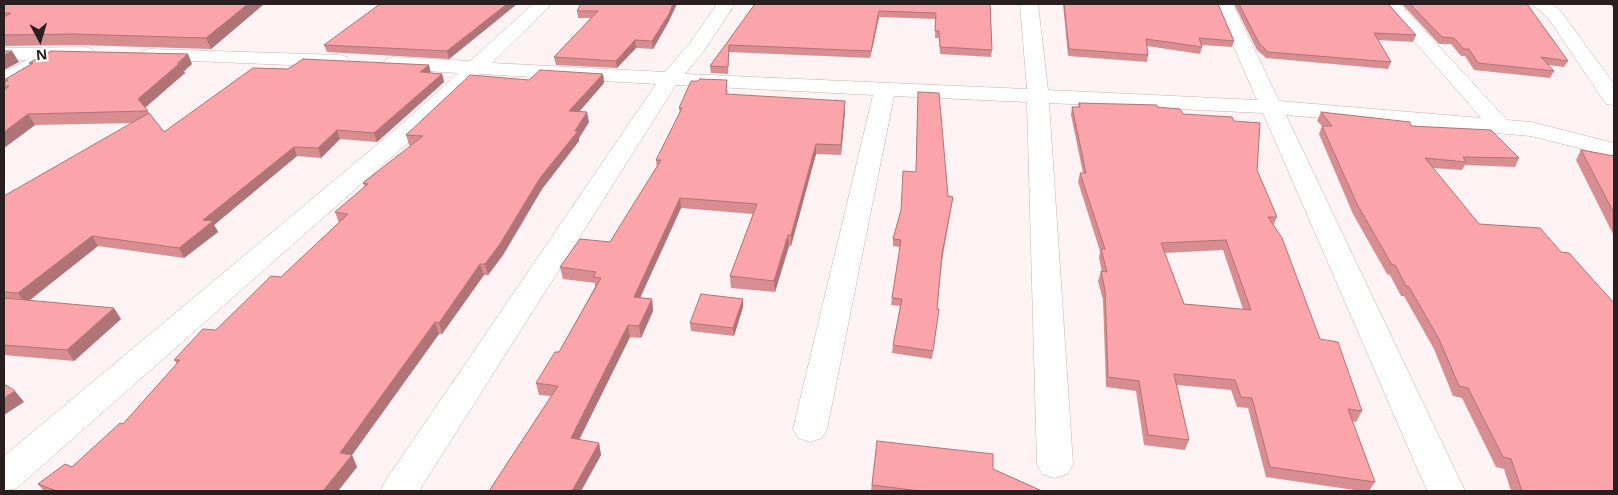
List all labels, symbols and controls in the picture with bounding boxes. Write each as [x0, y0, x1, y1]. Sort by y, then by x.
north arrow [15, 15, 65, 65]
text: N [35, 45, 48, 65]

